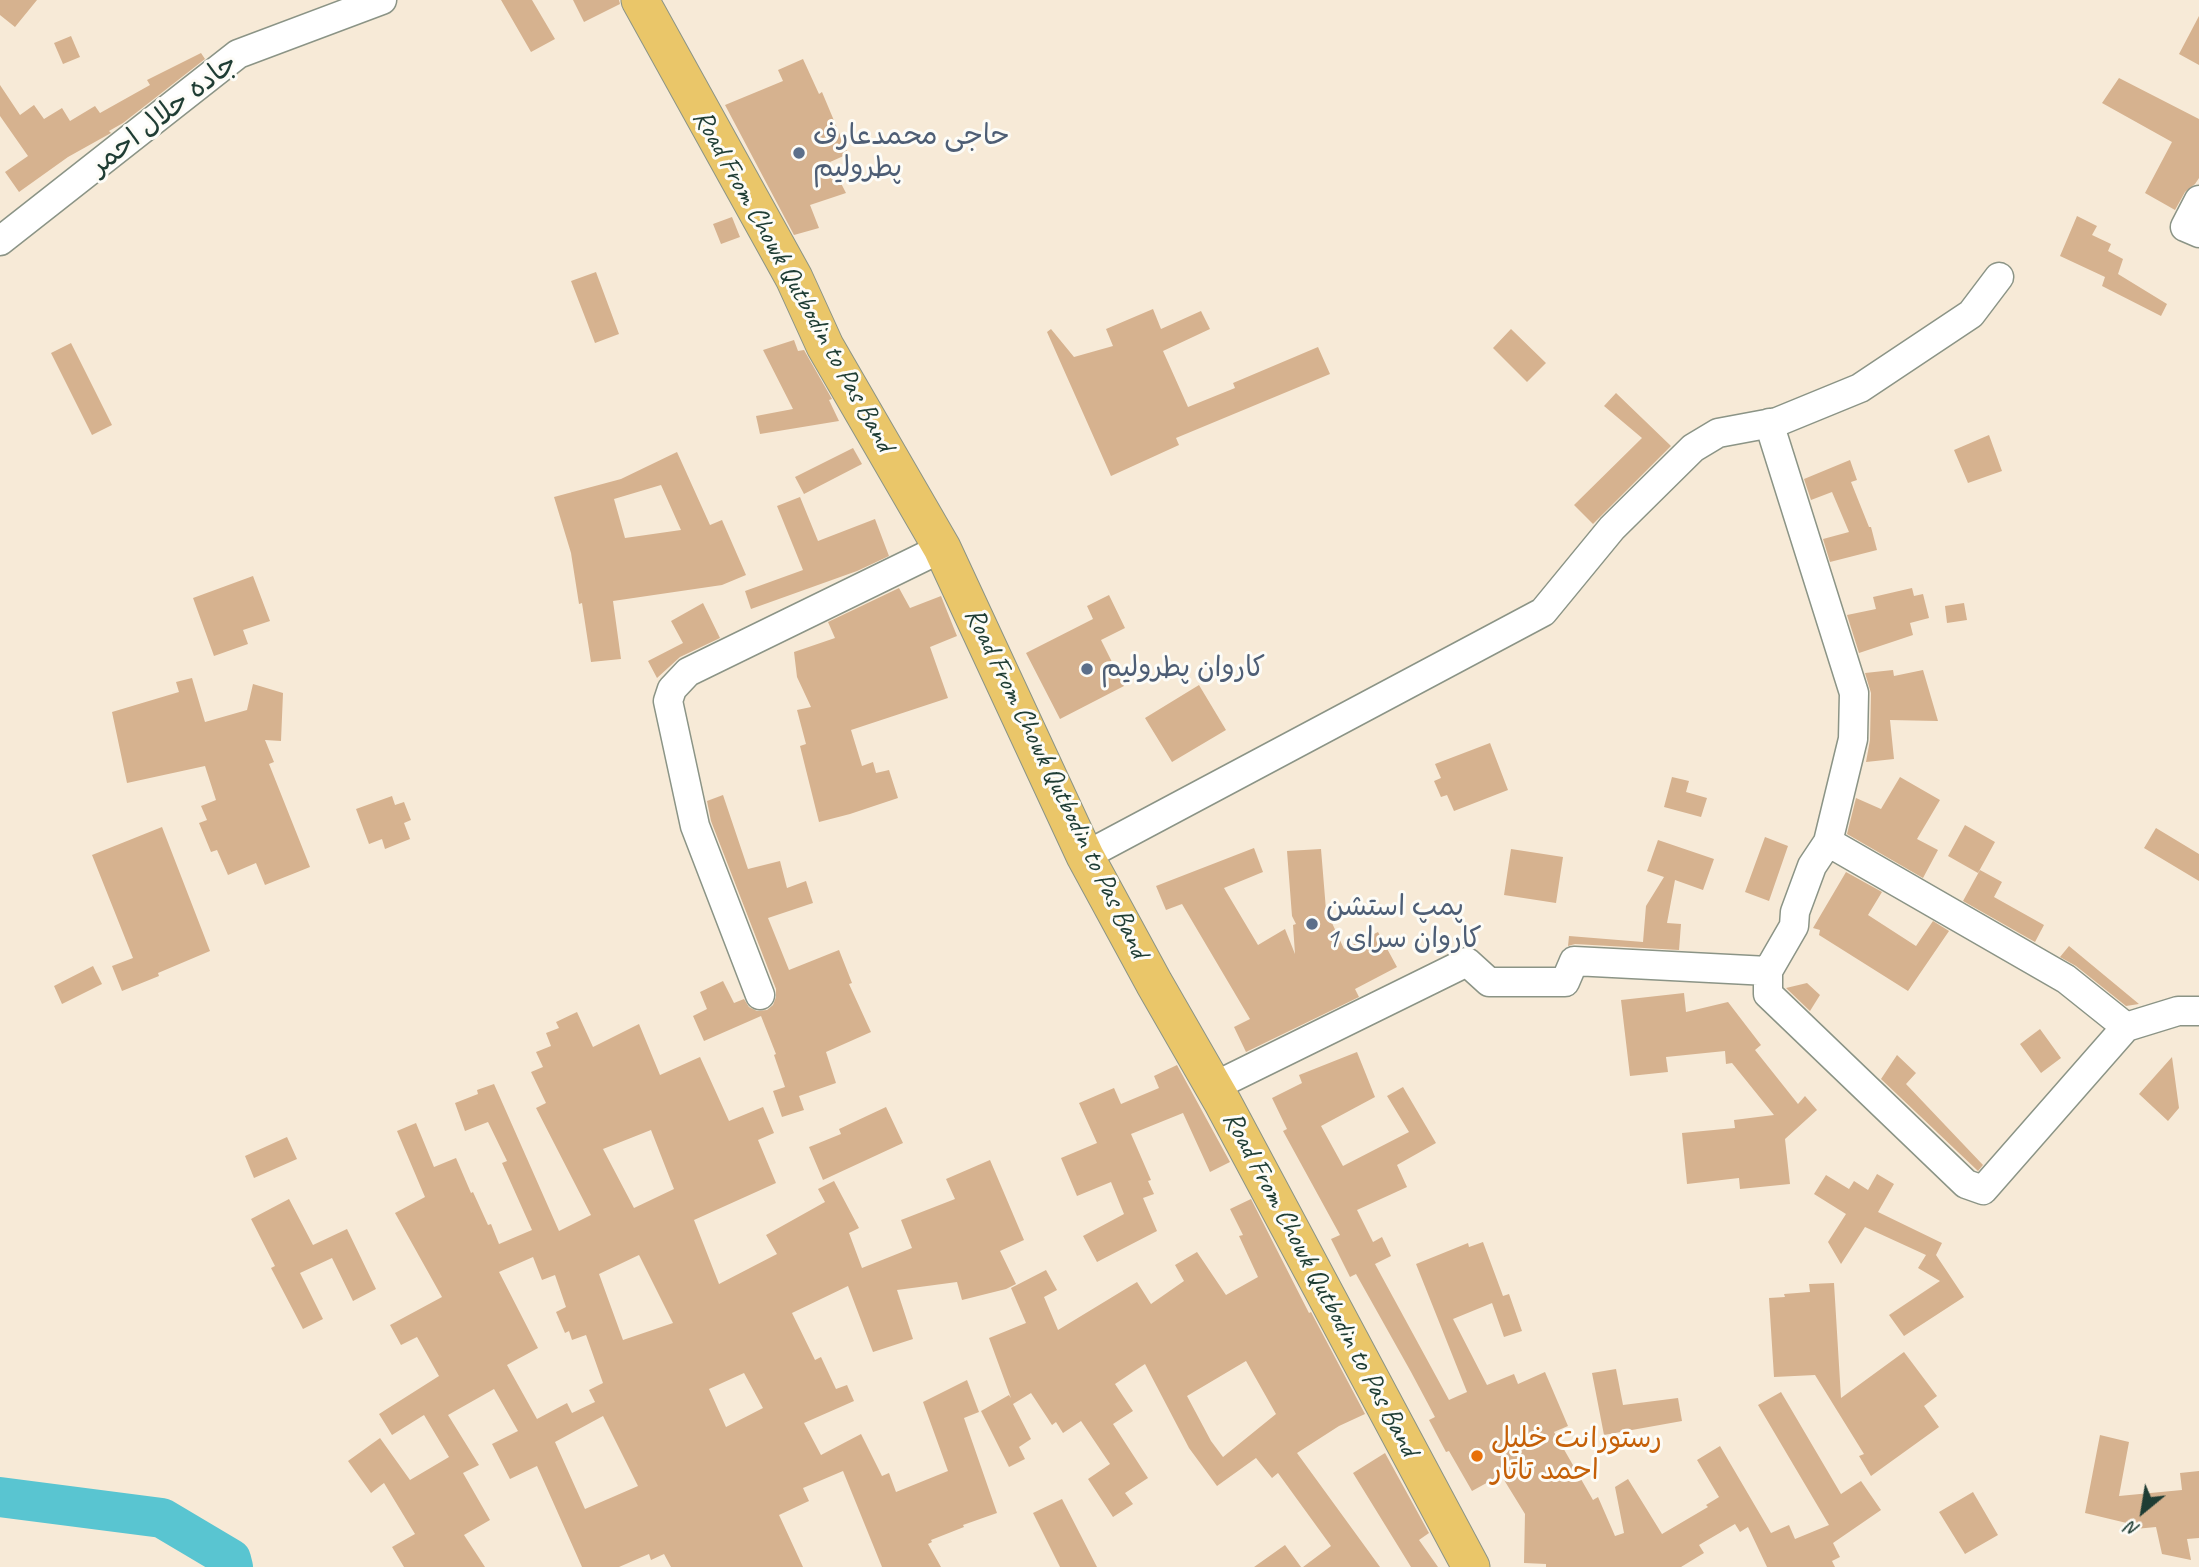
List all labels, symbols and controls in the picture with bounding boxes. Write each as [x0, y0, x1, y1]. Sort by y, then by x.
street label: جاده حلال احمر [83, 47, 245, 183]
street label: Road From Chowk Qutbodin to Pas Band [685, 104, 901, 458]
place label: حاجی محمدعارف پطرولیم [813, 120, 1010, 186]
marker: حاجی محمدعارف پطرولیم [791, 145, 807, 161]
street label: Road From Chowk Qutbodin to Pas Band [956, 602, 1156, 964]
place label: کاروان پطرولیم [1101, 652, 1265, 686]
marker: کاروان پطرولیم [1079, 661, 1095, 677]
place label: پمپ استشن کاروان سرای 1 [1326, 891, 1482, 957]
marker: پمپ استشن کاروان سرای 1 [1304, 916, 1320, 932]
street label: Road From Chowk Qutbodin to Pas Band [1215, 1106, 1425, 1462]
place label: رستورانت خلیل احمد تاتار [1491, 1423, 1662, 1489]
marker: رستورانت خلیل احمد تاتار [1469, 1448, 1485, 1464]
north arrow [2108, 1476, 2178, 1546]
text: N [2121, 1516, 2144, 1543]

